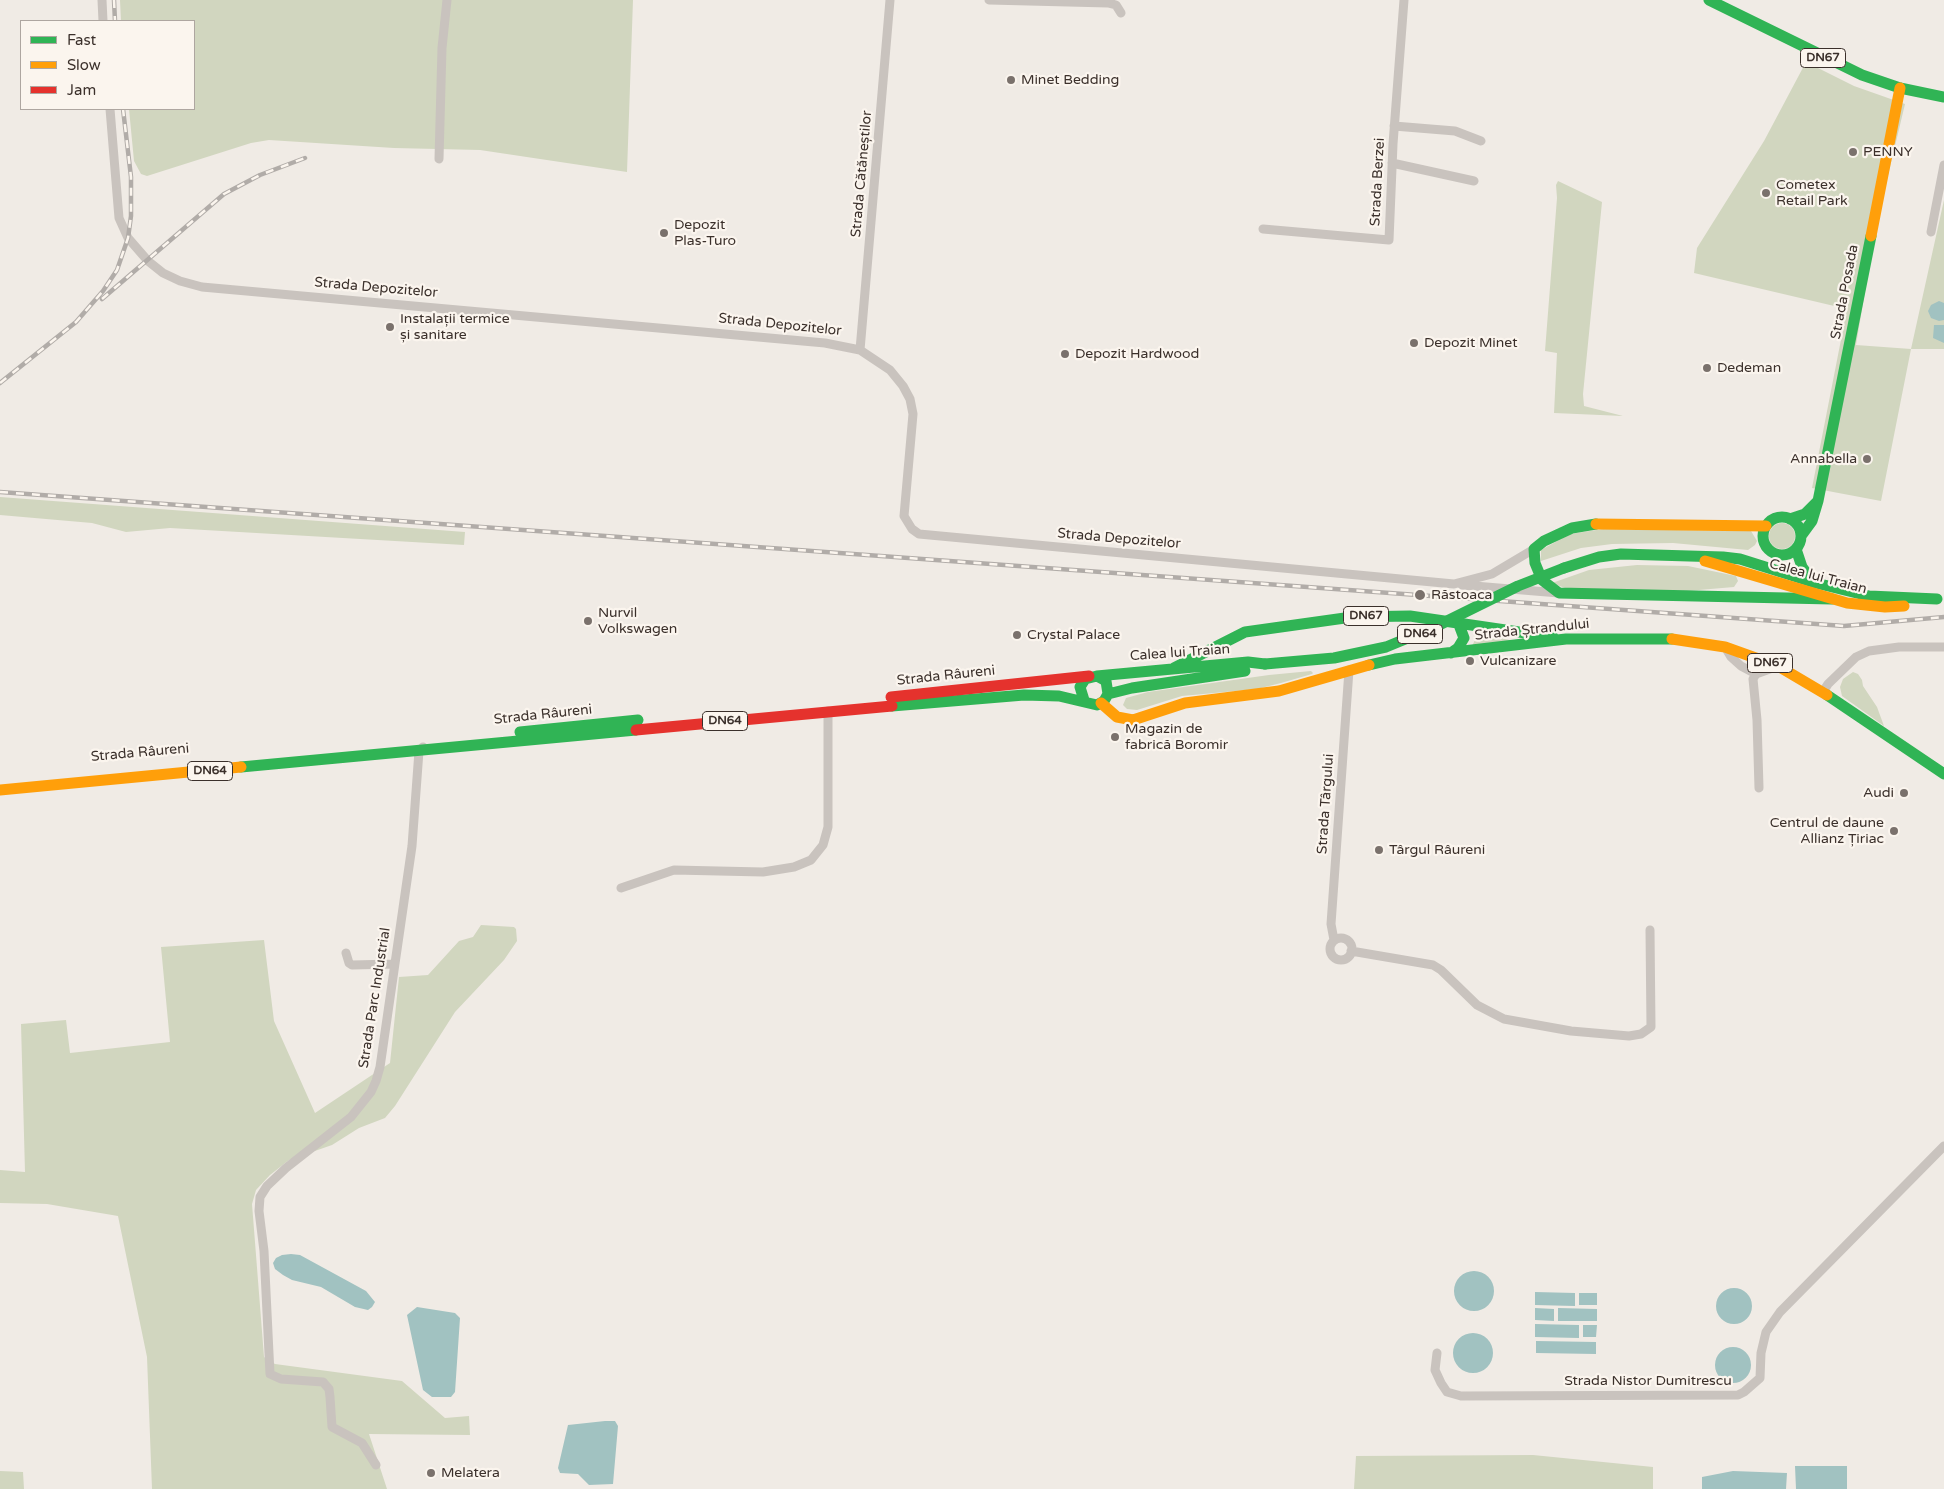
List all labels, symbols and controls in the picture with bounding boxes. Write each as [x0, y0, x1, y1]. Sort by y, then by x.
legend [20, 20, 195, 110]
text: Fast [67, 31, 96, 49]
road number: DN67 [1800, 48, 1846, 68]
text: Slow [67, 56, 101, 74]
place label: Minet Bedding [1021, 72, 1119, 88]
marker: Minet Bedding [1005, 74, 1017, 86]
text: Jam [67, 81, 96, 99]
street label: Strada Cătăneștilor [848, 110, 876, 238]
street label: Strada Berzei [1367, 137, 1389, 227]
place label: PENNY [1863, 144, 1913, 160]
marker: PENNY [1847, 146, 1859, 158]
place label: Cometex Retail Park [1776, 177, 1848, 210]
marker: Cometex Retail Park [1760, 187, 1772, 199]
place label: Depozit Plas-Turo [674, 217, 736, 250]
marker: Depozit Plas-Turo [658, 227, 670, 239]
street label: Strada Posada [1828, 243, 1862, 341]
street label: Strada Depozitelor [314, 274, 438, 302]
street label: Strada Depozitelor [718, 310, 842, 340]
place label: Instalații termice și sanitare [400, 311, 510, 344]
marker: Instalații termice și sanitare [384, 321, 396, 333]
place label: Depozit Minet [1424, 335, 1518, 351]
marker: Depozit Minet [1408, 337, 1420, 349]
place label: Depozit Hardwood [1075, 346, 1199, 362]
marker: Depozit Hardwood [1059, 348, 1071, 360]
place label: Dedeman [1717, 360, 1781, 376]
marker: Dedeman [1701, 362, 1713, 374]
place label: Annabella [1790, 451, 1857, 467]
marker: Annabella [1861, 453, 1873, 465]
street label: Strada Depozitelor [1057, 525, 1181, 553]
street label: Calea lui Traian [1767, 556, 1869, 598]
place label: Răstoaca [1431, 587, 1492, 603]
marker: Răstoaca [1413, 588, 1427, 602]
place label: Nurvil Volkswagen [598, 605, 677, 638]
road number: DN67 [1344, 606, 1388, 626]
marker: Nurvil Volkswagen [582, 615, 594, 627]
street label: Strada Ștrandului [1474, 616, 1590, 644]
road number: DN64 [1398, 624, 1442, 644]
place label: Crystal Palace [1027, 627, 1120, 643]
marker: Crystal Palace [1011, 629, 1023, 641]
street label: Calea lui Traian [1129, 641, 1231, 665]
place label: Vulcanizare [1480, 653, 1556, 669]
road number: DN67 [1748, 654, 1792, 672]
marker: Vulcanizare [1464, 655, 1476, 667]
street label: Strada Râureni [896, 662, 996, 690]
street label: Strada Râureni [493, 701, 593, 729]
road number: DN64 [702, 711, 748, 730]
place label: Magazin de fabrică Boromir [1125, 721, 1228, 754]
marker: Magazin de fabrică Boromir [1109, 731, 1121, 743]
street label: Strada Râureni [90, 740, 190, 766]
street label: Strada Târgului [1314, 753, 1338, 855]
road number: DN64 [188, 761, 232, 780]
place label: Audi [1863, 785, 1894, 801]
marker: Audi [1898, 787, 1910, 799]
place label: Centrul de daune Allianz Țiriac [1770, 815, 1884, 848]
marker: Centrul de daune Allianz Țiriac [1888, 825, 1900, 837]
place label: Târgul Râureni [1389, 842, 1485, 858]
marker: Târgul Râureni [1373, 844, 1385, 856]
street label: Strada Parc Industrial [356, 926, 394, 1070]
street label: Strada Nistor Dumitrescu [1564, 1373, 1732, 1389]
place label: Melatera [441, 1465, 500, 1481]
marker: Melatera [425, 1467, 437, 1479]

